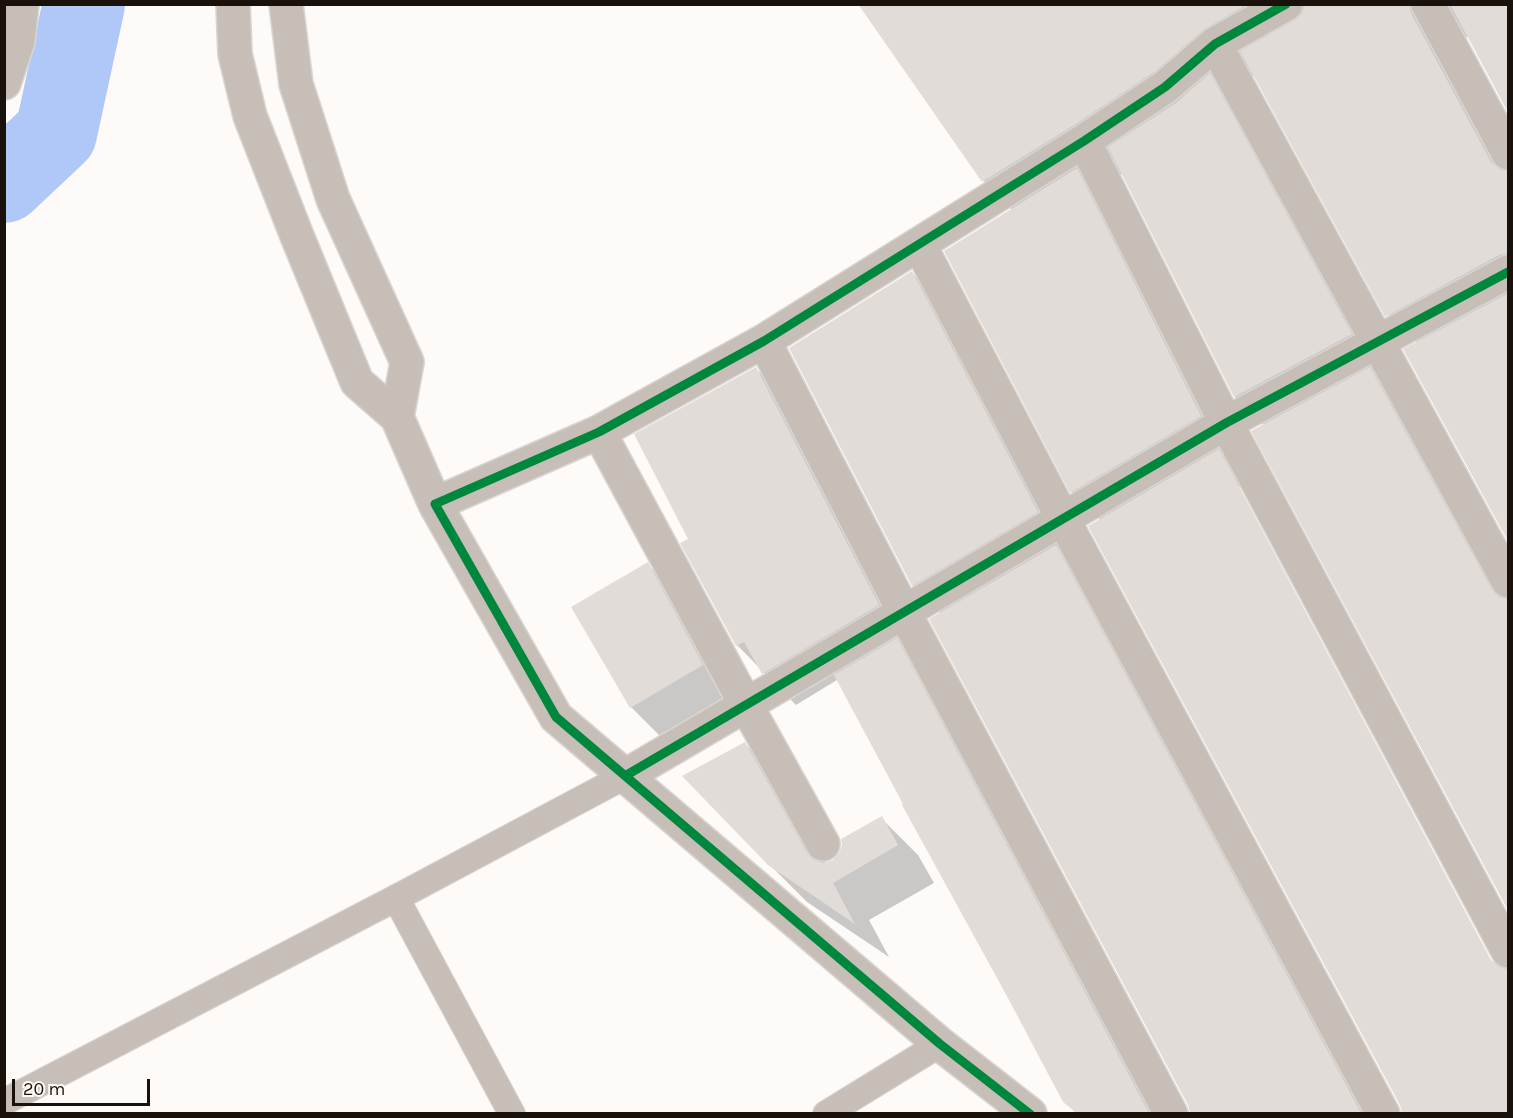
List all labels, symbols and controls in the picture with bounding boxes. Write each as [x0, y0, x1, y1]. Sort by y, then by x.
scale bar [15, 1067, 153, 1105]
text: 20 m [23, 1078, 65, 1100]

